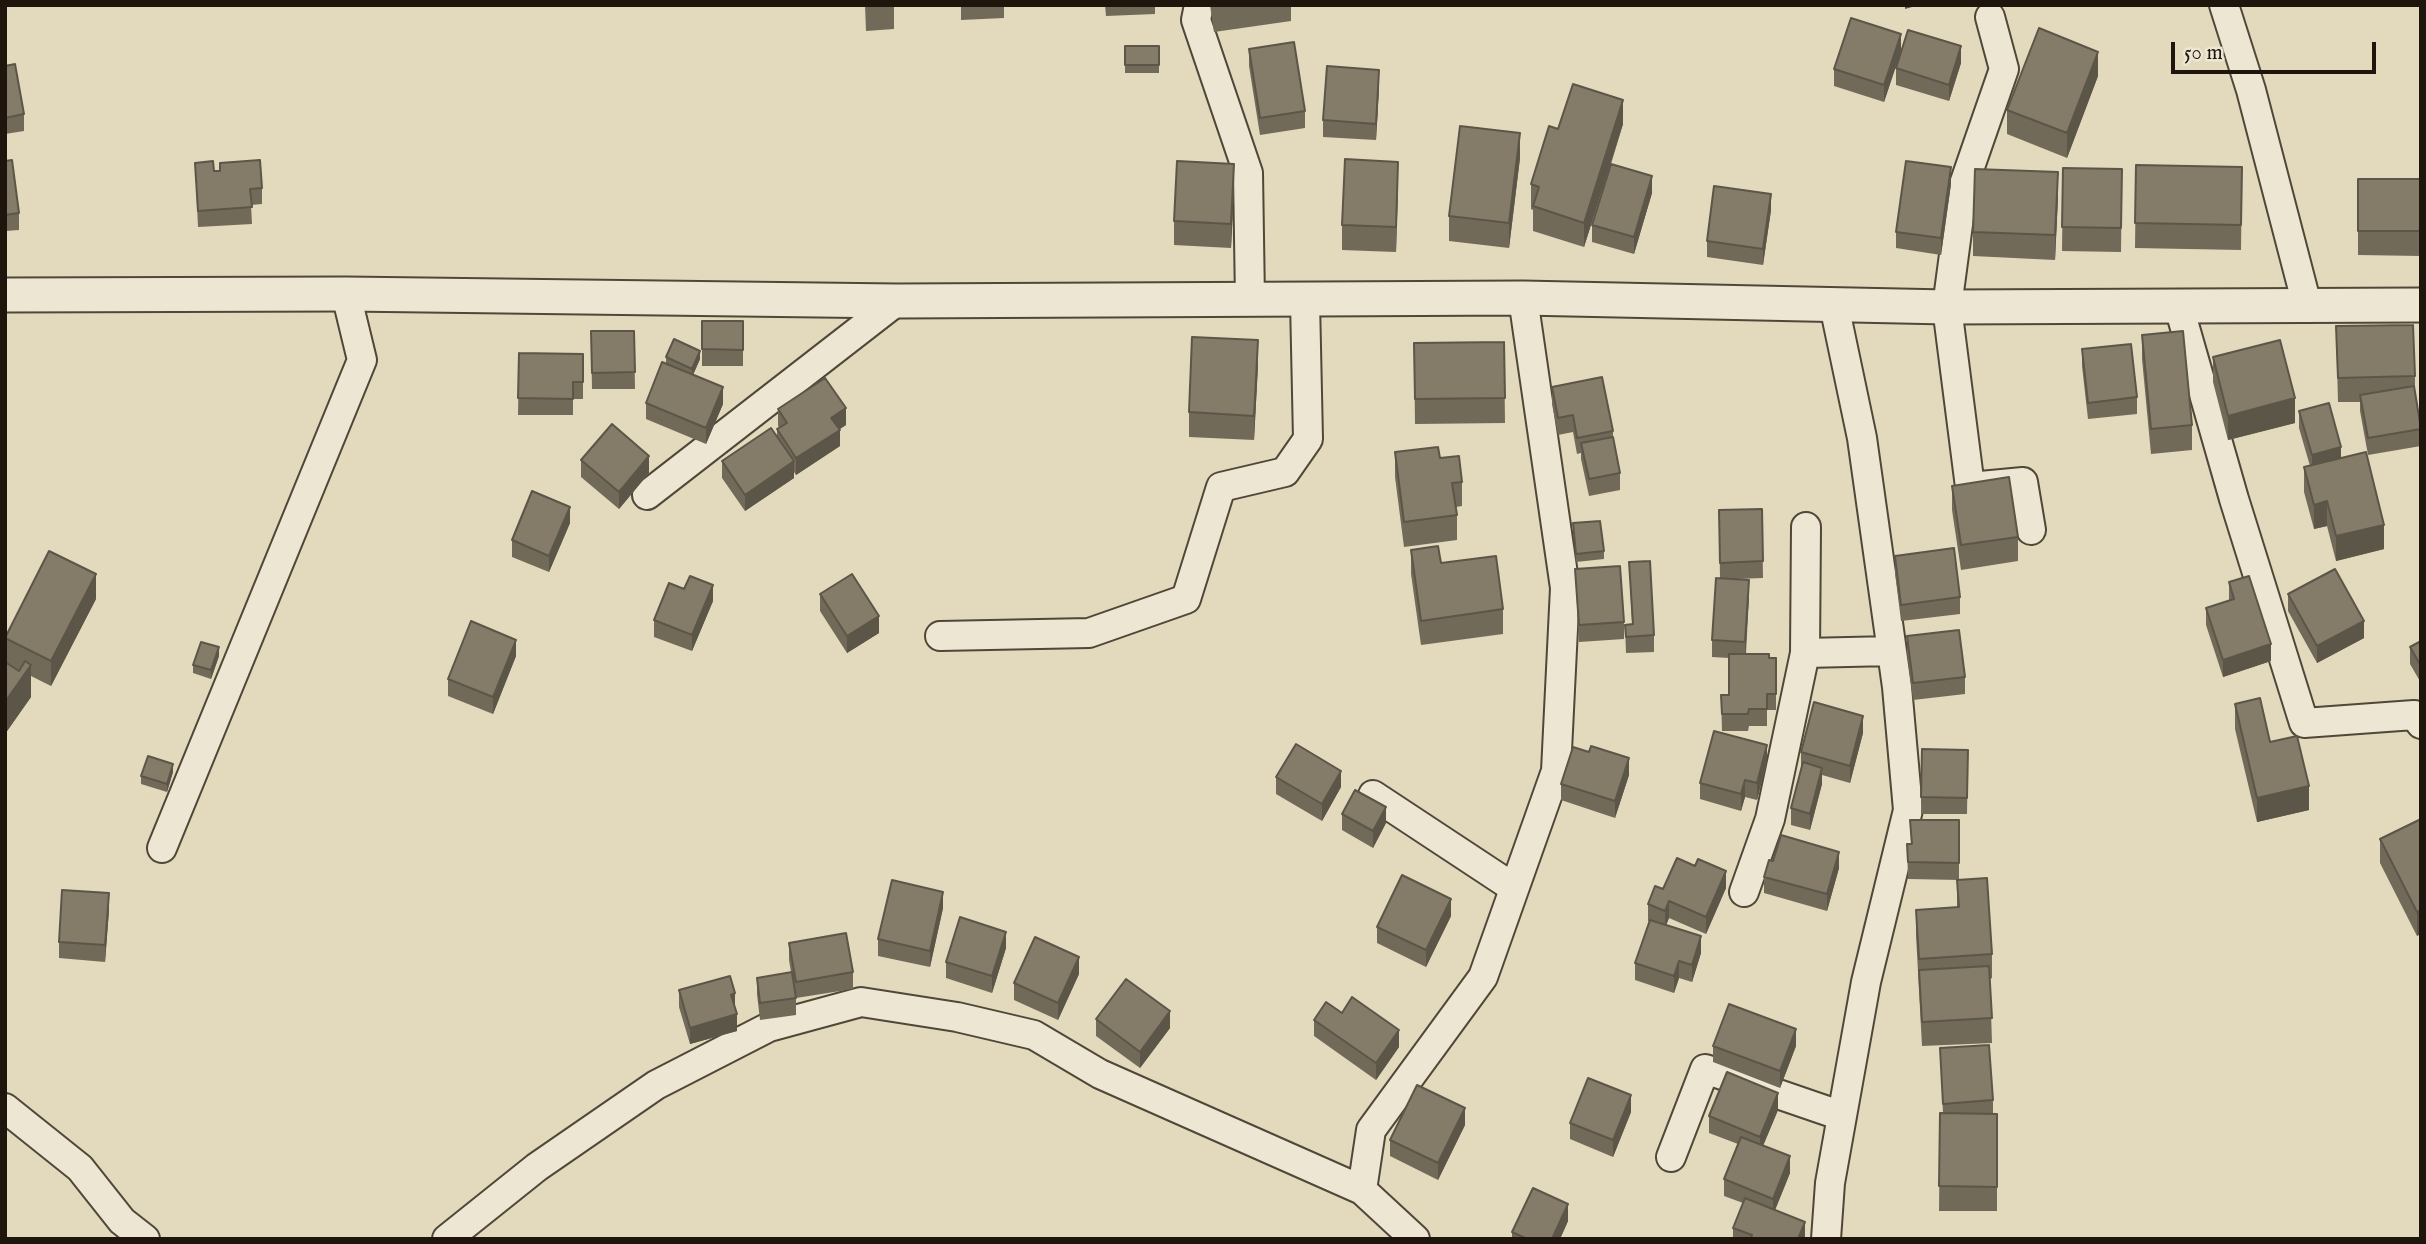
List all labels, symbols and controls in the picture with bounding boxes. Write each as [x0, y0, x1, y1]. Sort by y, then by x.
scale bar [2174, 28, 2379, 72]
text: 50 m [2184, 40, 2223, 67]

